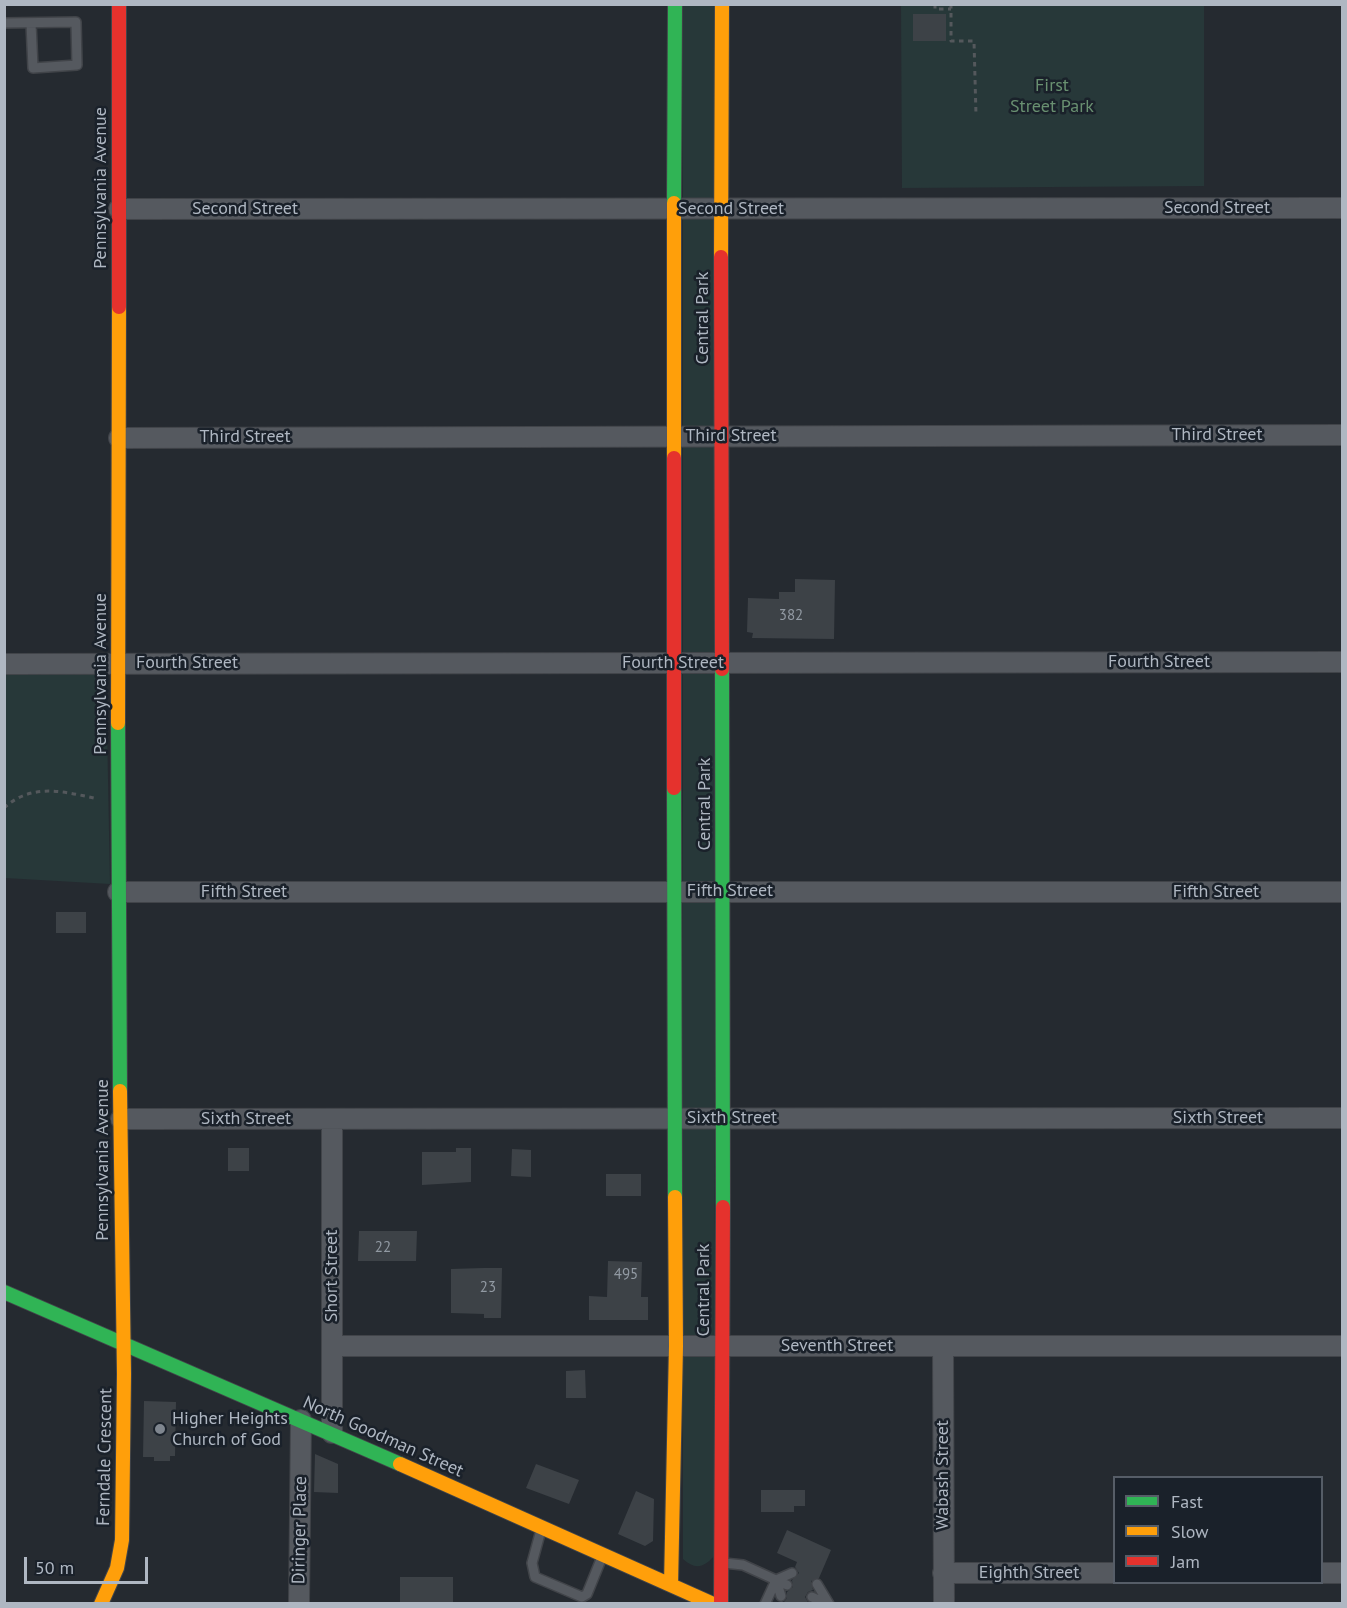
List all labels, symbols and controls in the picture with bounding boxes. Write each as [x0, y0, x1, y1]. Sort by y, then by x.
park label: First Street Park [1010, 75, 1094, 118]
street label: Pennsylvania Avenue [90, 107, 112, 269]
street label: Second Street [1164, 197, 1270, 219]
street label: Second Street [192, 198, 298, 220]
street label: Second Street [678, 198, 784, 220]
street label: Central Park [692, 272, 714, 364]
street label: Third Street [1171, 424, 1263, 446]
street label: Third Street [685, 425, 777, 447]
street label: Third Street [199, 426, 291, 448]
street label: Pennsylvania Avenue [90, 593, 112, 755]
house number: 382 [779, 607, 803, 625]
street label: Fourth Street [1108, 651, 1210, 673]
street label: Fourth Street [136, 652, 238, 674]
street label: Fourth Street [622, 652, 724, 674]
street label: Central Park [694, 758, 716, 850]
street label: Fifth Street [687, 880, 773, 902]
street label: Fifth Street [201, 881, 287, 903]
street label: Fifth Street [1173, 881, 1259, 903]
street label: Pennsylvania Avenue [92, 1079, 114, 1241]
street label: Sixth Street [687, 1107, 777, 1129]
street label: Sixth Street [1173, 1107, 1263, 1129]
street label: Sixth Street [201, 1108, 291, 1130]
street label: Short Street [321, 1230, 343, 1322]
house number: 22 [375, 1239, 391, 1257]
street label: Central Park [693, 1244, 715, 1336]
house number: 495 [614, 1266, 638, 1284]
house number: 23 [480, 1279, 496, 1297]
street label: Seventh Street [781, 1335, 893, 1357]
street label: Ferndale Crescent [93, 1388, 117, 1526]
street label: North Goodman Street [299, 1392, 467, 1482]
place label: Higher Heights Church of God [172, 1408, 288, 1450]
street label: Wabash Street [932, 1420, 954, 1530]
marker: Higher Heights Church of God [153, 1422, 167, 1436]
street label: Diringer Place [288, 1476, 312, 1584]
legend [1113, 1476, 1323, 1584]
text: Fast [1171, 1490, 1203, 1513]
text: Slow [1171, 1520, 1209, 1543]
scale bar [27, 1545, 152, 1583]
text: Jam [1171, 1550, 1200, 1573]
text: 50 m [35, 1556, 74, 1579]
street label: Eighth Street [979, 1562, 1079, 1584]

